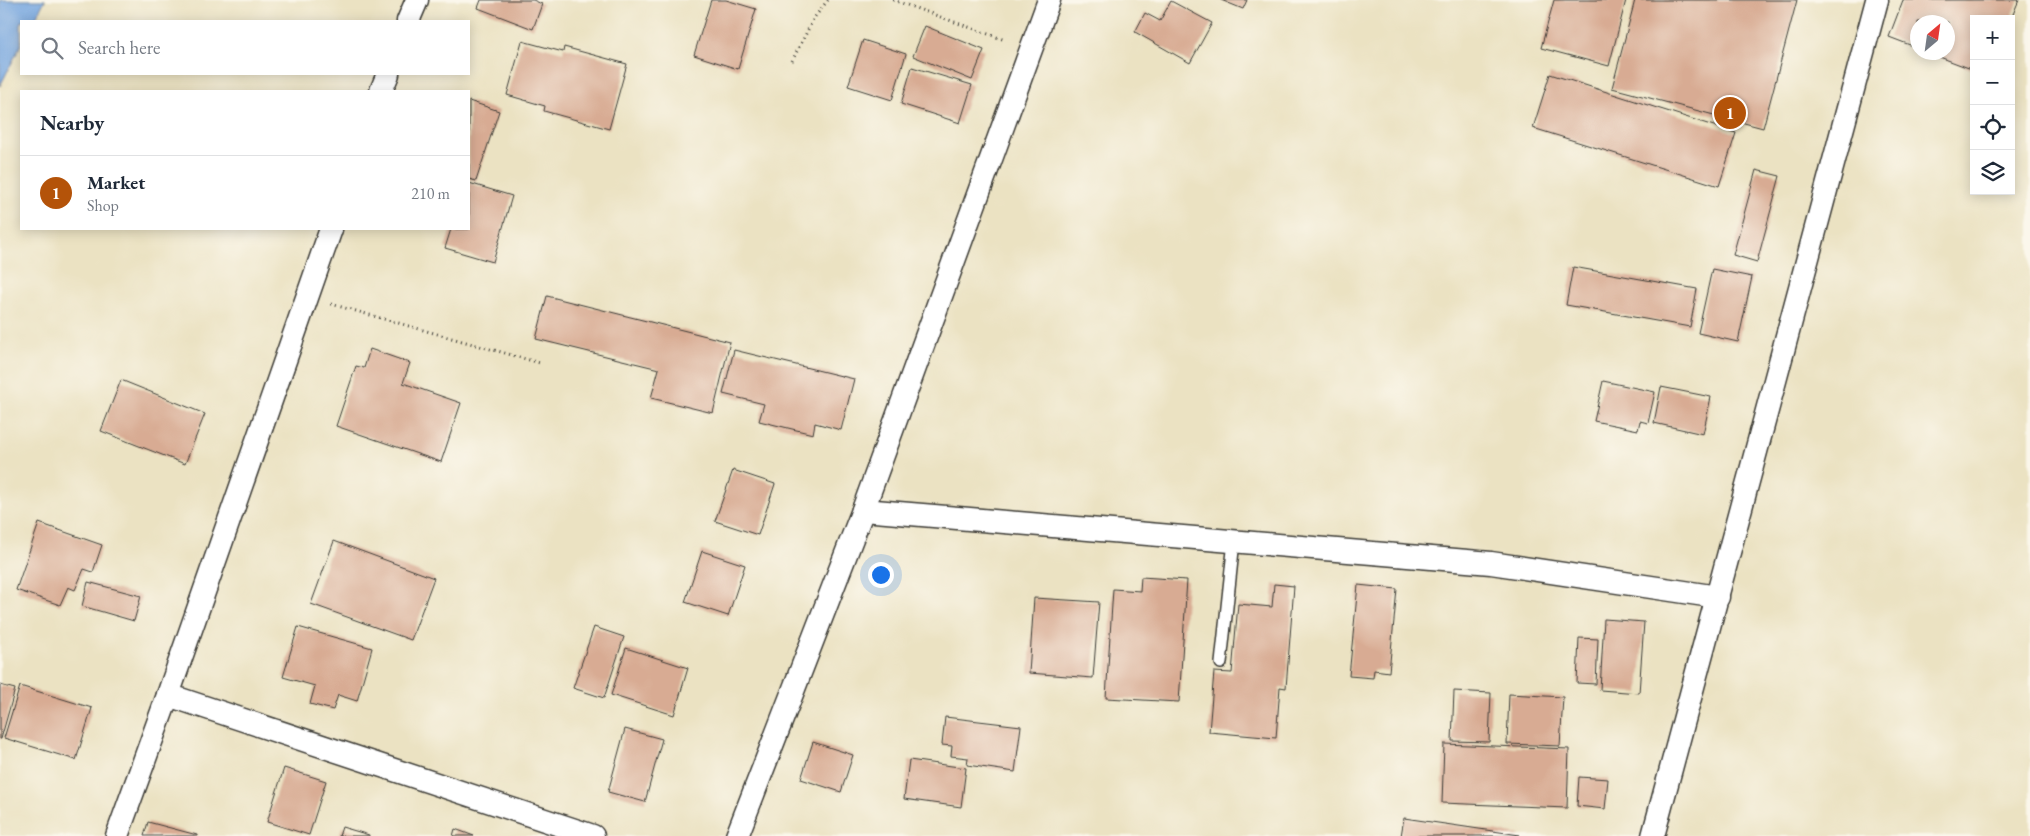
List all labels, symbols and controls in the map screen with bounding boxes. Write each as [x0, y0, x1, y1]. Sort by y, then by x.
north arrow [1910, 15, 1955, 60]
map controls [1970, 15, 2015, 195]
button: + [1970, 15, 2015, 60]
search box [20, 20, 470, 75]
icon: search [38, 34, 66, 62]
text: Search here [78, 35, 160, 60]
button: − [1970, 60, 2015, 105]
pin: 1 [1714, 94, 1746, 132]
button: locate [1970, 105, 2015, 150]
text: Nearby [40, 109, 104, 136]
button: layers [1970, 150, 2015, 195]
text: Market [87, 170, 145, 195]
text: 1 [52, 183, 60, 204]
text: 210 m [411, 183, 450, 204]
text: Shop [87, 195, 119, 216]
your location [868, 562, 894, 588]

